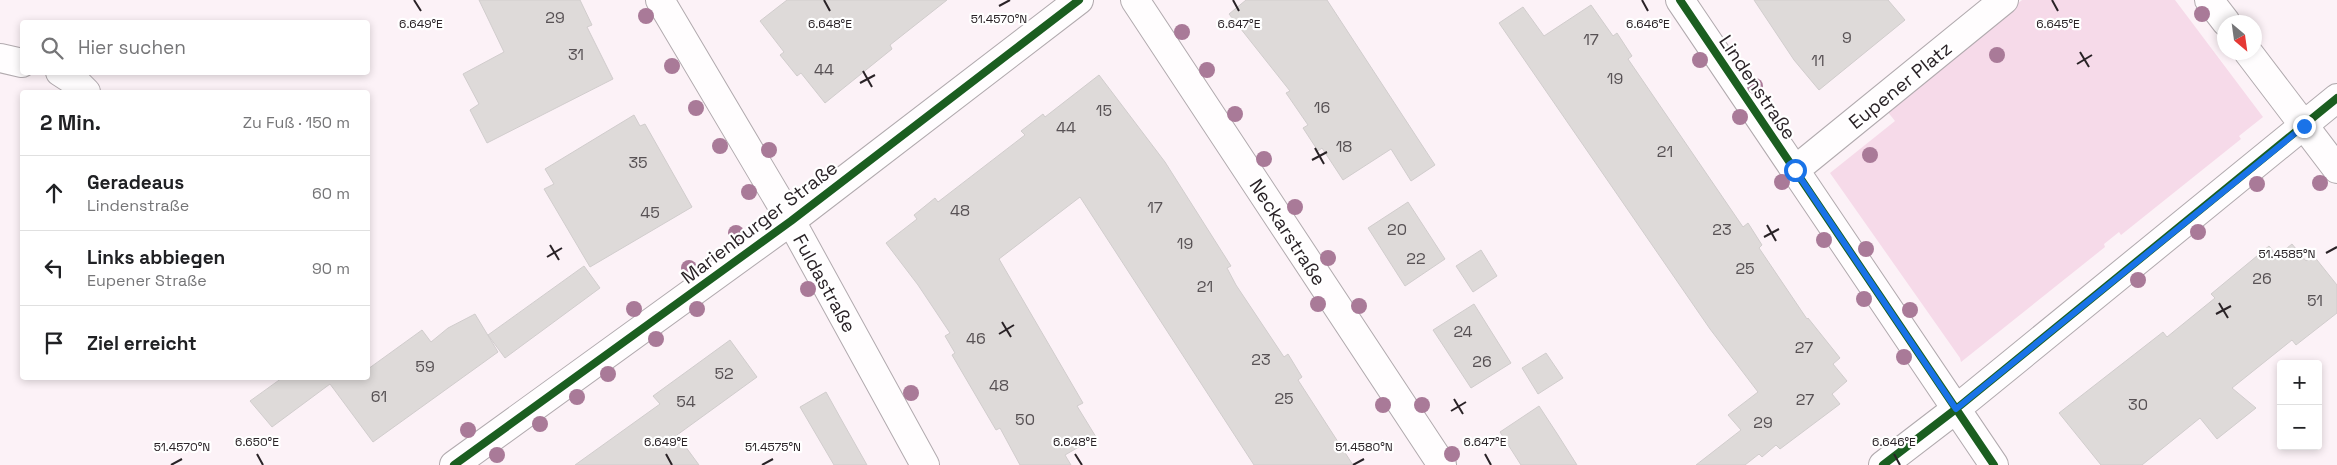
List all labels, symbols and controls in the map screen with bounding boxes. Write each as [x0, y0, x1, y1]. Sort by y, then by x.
house number: 29 [545, 7, 565, 28]
text: 51.4570°N [971, 11, 1027, 27]
north arrow [2217, 15, 2262, 60]
text: 6.649°E [399, 16, 443, 32]
text: 6.648°E [808, 16, 852, 32]
text: 6.647°E [1218, 16, 1261, 32]
text: 6.646°E [1626, 16, 1670, 32]
text: 6.645°E [2036, 16, 2080, 32]
search box [20, 20, 370, 75]
house number: 9 [1842, 27, 1852, 48]
house number: 17 [1583, 29, 1599, 50]
street label: Lindenstraße [1713, 30, 1802, 145]
icon: search [38, 34, 66, 62]
text: Hier suchen [78, 35, 186, 60]
street label: Eupener Platz [1844, 36, 1957, 135]
house number: 31 [568, 44, 584, 65]
house number: 11 [1811, 50, 1825, 71]
house number: 44 [814, 59, 834, 80]
house number: 19 [1607, 68, 1623, 89]
house number: 16 [1314, 97, 1330, 118]
house number: 15 [1096, 100, 1112, 121]
text: 2 Min. [40, 109, 101, 136]
text: Zu Fuß · 150 m [243, 112, 350, 133]
route end [2293, 115, 2316, 138]
house number: 44 [1056, 117, 1076, 138]
house number: 18 [1336, 136, 1352, 157]
house number: 21 [1657, 141, 1673, 162]
house number: 35 [628, 152, 648, 173]
street label: Marienburger Straße [676, 155, 843, 289]
route start [1784, 159, 1807, 182]
text: Geradeaus [87, 170, 184, 195]
street label: Neckarstraße [1244, 174, 1331, 291]
icon: ahead [40, 179, 68, 207]
text: 60 m [312, 183, 350, 204]
text: Lindenstraße [87, 195, 189, 216]
house number: 17 [1147, 197, 1163, 218]
house number: 48 [950, 200, 970, 221]
house number: 45 [640, 202, 660, 223]
house number: 20 [1387, 219, 1407, 240]
house number: 23 [1712, 219, 1732, 240]
street label: Fuldastraße [787, 229, 862, 337]
house number: 19 [1177, 233, 1193, 254]
text: Links abbiegen [87, 245, 225, 270]
text: 51.4585°N [2259, 246, 2315, 262]
house number: 22 [1406, 248, 1426, 269]
icon: left [40, 254, 68, 282]
text: 90 m [312, 258, 350, 279]
house number: 25 [1735, 258, 1755, 279]
house number: 26 [2252, 268, 2272, 289]
text: Eupener Straße [87, 270, 207, 291]
house number: 21 [1197, 276, 1213, 297]
house number: 51 [2307, 290, 2323, 311]
house number: 24 [1453, 321, 1473, 342]
house number: 46 [966, 328, 986, 349]
icon: arrive [40, 329, 68, 357]
text: Ziel erreicht [87, 331, 197, 356]
house number: 27 [1795, 337, 1813, 358]
house number: 23 [1251, 349, 1271, 370]
house number: 26 [1472, 351, 1492, 372]
house number: 59 [415, 356, 435, 377]
map controls [2277, 360, 2322, 450]
button: + [2277, 360, 2322, 405]
house number: 52 [714, 363, 734, 384]
house number: 48 [989, 375, 1009, 396]
house number: 61 [371, 386, 387, 407]
house number: 25 [1274, 388, 1294, 409]
house number: 27 [1796, 389, 1814, 410]
house number: 54 [676, 391, 696, 412]
house number: 30 [2128, 394, 2148, 415]
button: − [2277, 405, 2322, 450]
house number: 50 [1015, 409, 1035, 430]
house number: 29 [1753, 412, 1773, 433]
text: 6.650°E [235, 434, 279, 450]
text: 6.649°E [644, 434, 688, 450]
text: 6.648°E [1053, 434, 1097, 450]
text: 6.647°E [1464, 434, 1507, 450]
text: 6.646°E [1872, 434, 1916, 450]
text: 51.4570°N [154, 439, 210, 455]
text: 51.4575°N [745, 439, 801, 455]
text: 51.4580°N [1335, 439, 1393, 455]

